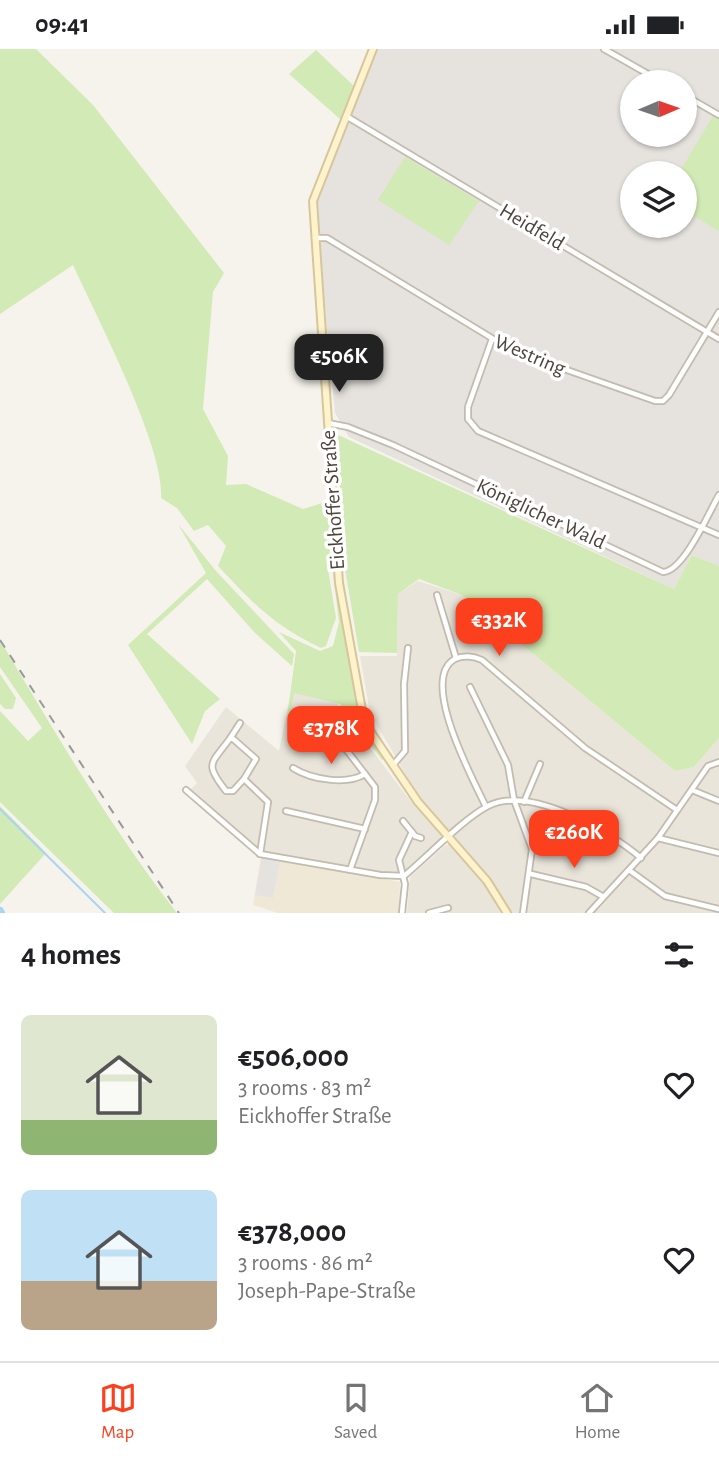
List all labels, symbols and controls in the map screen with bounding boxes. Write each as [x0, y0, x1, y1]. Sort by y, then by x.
text: 09:41 [35, 11, 90, 37]
north arrow [620, 70, 696, 147]
map controls [620, 70, 697, 238]
button: layers [620, 161, 697, 238]
street label: Heidfeld [496, 200, 568, 254]
street label: Westring [491, 331, 569, 380]
pin: €506K [290, 335, 388, 394]
text: €506K [310, 345, 368, 368]
street label: Eickhoffer Straße [318, 429, 348, 571]
street label: Königlicher Wald [473, 475, 609, 553]
pin: €332K [450, 599, 548, 658]
text: €332K [472, 609, 526, 632]
pin: €378K [282, 707, 380, 766]
text: €378K [303, 717, 359, 740]
pin: €260K [525, 811, 623, 870]
text: €260K [545, 821, 603, 844]
icon: filters [660, 936, 698, 974]
text: 4 homes [21, 940, 121, 970]
text: €506,000 [238, 1042, 349, 1072]
icon: home [77, 1043, 161, 1127]
icon: heart [660, 1066, 698, 1104]
text: 3 rooms · 83 m² [238, 1077, 371, 1100]
text: Eickhoffer Straße [238, 1105, 391, 1128]
text: €378,000 [238, 1217, 346, 1247]
icon: home [77, 1218, 161, 1302]
icon: heart [660, 1241, 698, 1279]
text: 3 rooms · 86 m² [238, 1252, 373, 1275]
text: Joseph-Pape-Straße [238, 1280, 416, 1303]
tab: Map [99, 1379, 137, 1444]
tab: Saved [334, 1379, 377, 1444]
tab: Home [575, 1379, 620, 1444]

